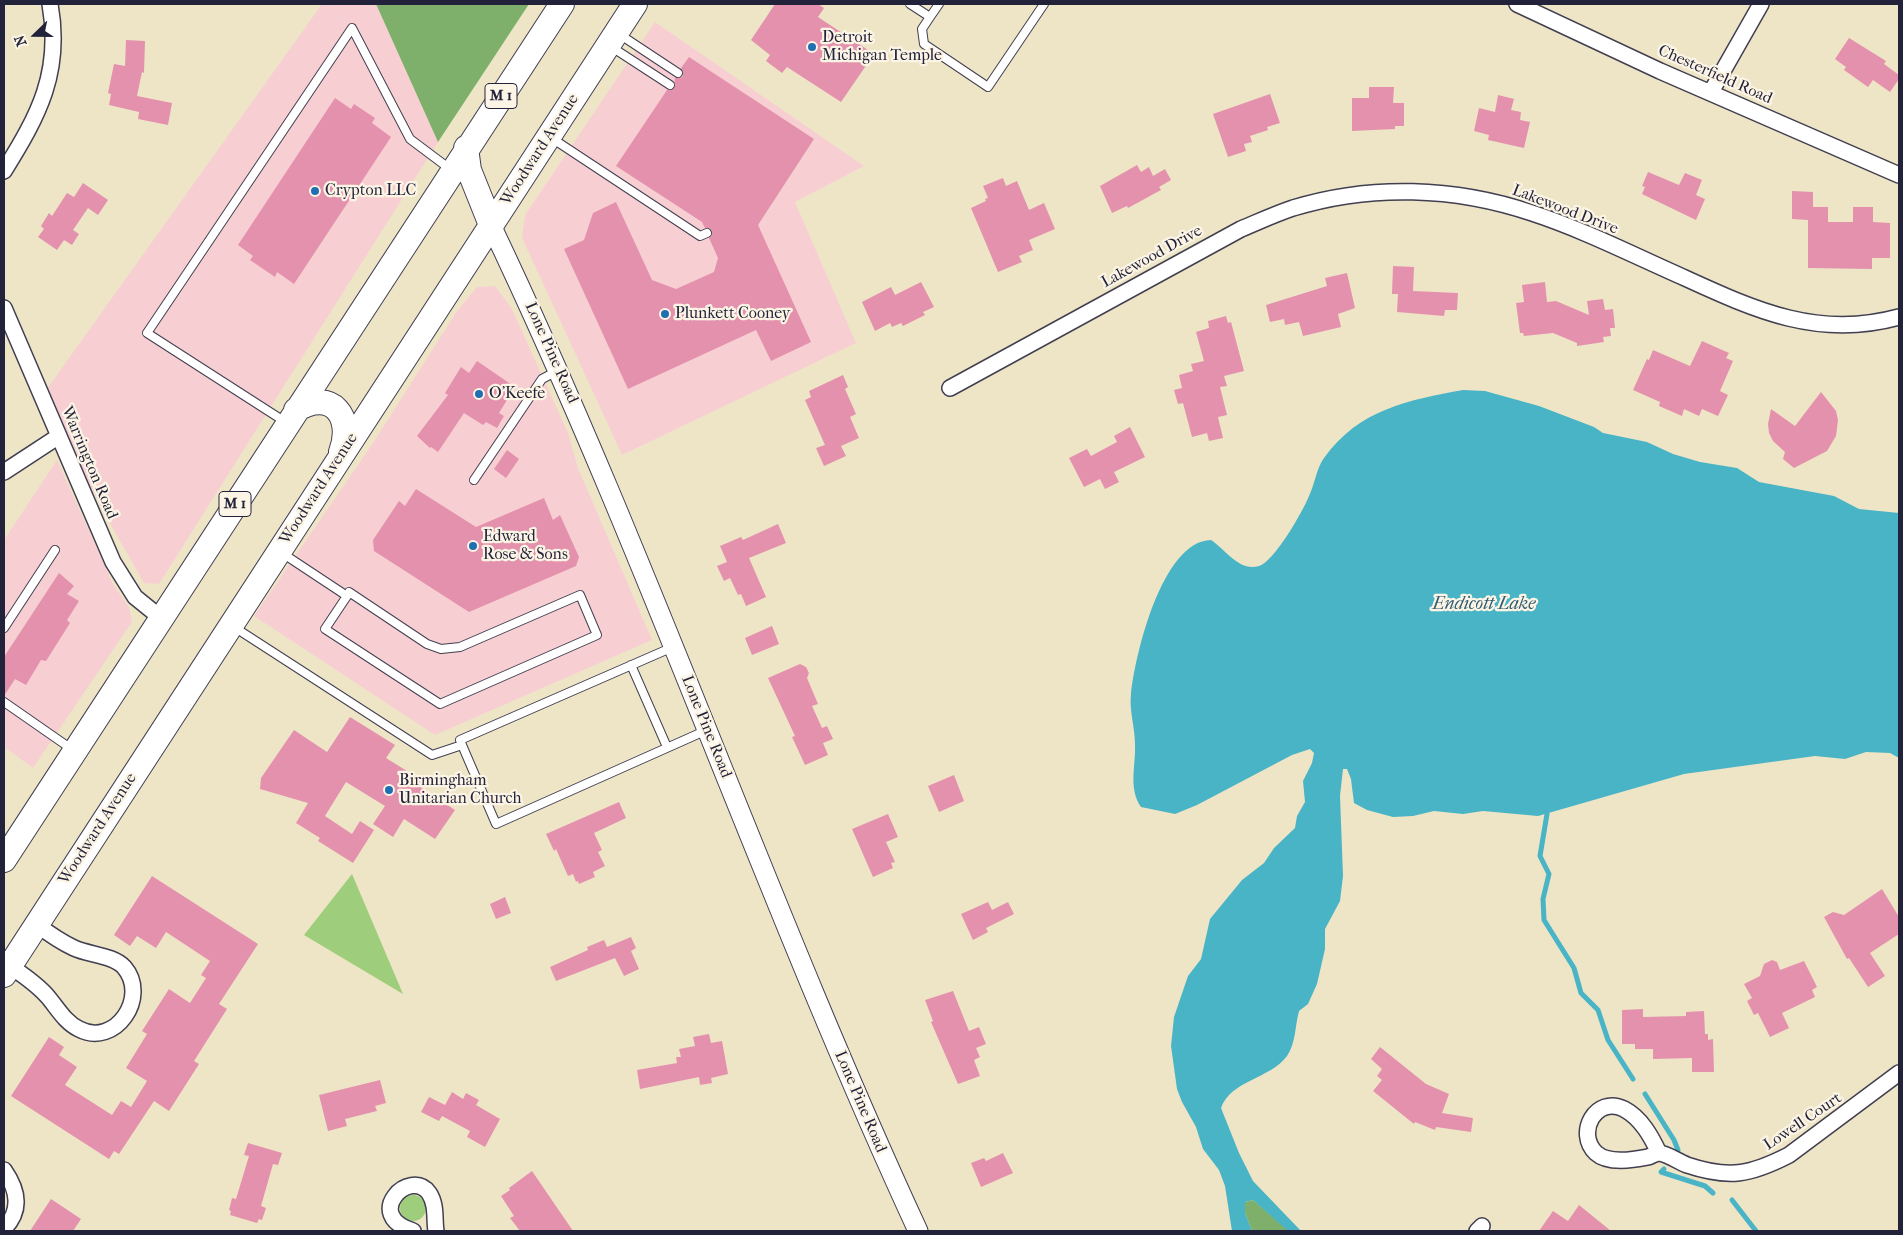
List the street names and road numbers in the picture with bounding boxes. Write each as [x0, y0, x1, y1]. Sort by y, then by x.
street label: Chesterfield Road [1655, 41, 1775, 109]
road number: M 1 [485, 84, 517, 108]
street label: Woodward Avenue [497, 91, 583, 209]
street label: Lakewood Drive [1509, 181, 1621, 239]
street label: Lakewood Drive [1098, 221, 1206, 293]
street label: Lone Pine Road [520, 299, 582, 407]
street label: Warrington Road [57, 404, 121, 522]
street label: Woodward Avenue [276, 430, 362, 548]
road number: M 1 [219, 492, 251, 516]
street label: Lone Pine Road [677, 673, 735, 781]
street label: Woodward Avenue [55, 770, 141, 888]
street label: Lone Pine Road [830, 1048, 890, 1156]
street label: Lowell Court [1760, 1089, 1846, 1155]

